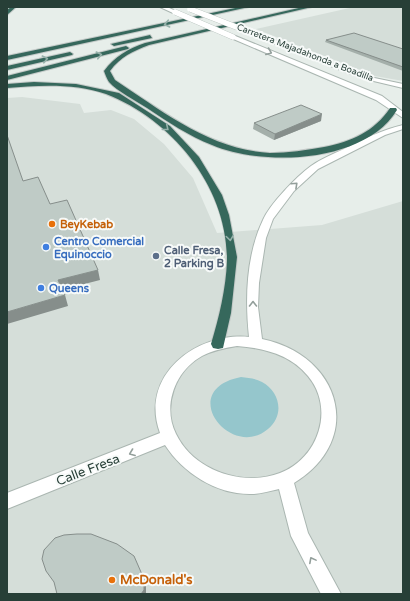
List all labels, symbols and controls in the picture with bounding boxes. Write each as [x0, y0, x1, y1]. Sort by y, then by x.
one-way arrow [164, 19, 170, 27]
street label: Carretera Majadahonda a Boadilla [235, 22, 375, 84]
one-way arrow [265, 47, 272, 55]
one-way arrow [96, 51, 102, 59]
one-way arrow [41, 55, 48, 64]
one-way arrow [161, 124, 168, 131]
one-way arrow [291, 183, 298, 190]
place label: BeyKebab [60, 218, 113, 232]
marker: BeyKebab [47, 219, 57, 229]
one-way arrow [225, 234, 234, 241]
place label: Centro Comercial Equinoccio [54, 235, 144, 262]
marker: Centro Comercial Equinoccio [41, 242, 51, 252]
place label: Calle Fresa, 2 Parking B [164, 244, 225, 271]
marker: Calle Fresa, 2 Parking B [151, 251, 161, 261]
place label: Queens [49, 282, 90, 295]
marker: Queens [36, 283, 46, 293]
one-way arrow [249, 301, 257, 307]
one-way arrow [128, 448, 135, 456]
street label: Calle Fresa [54, 451, 122, 489]
one-way arrow [310, 556, 317, 564]
place label: McDonald's [120, 572, 193, 588]
marker: McDonald's [107, 575, 117, 585]

